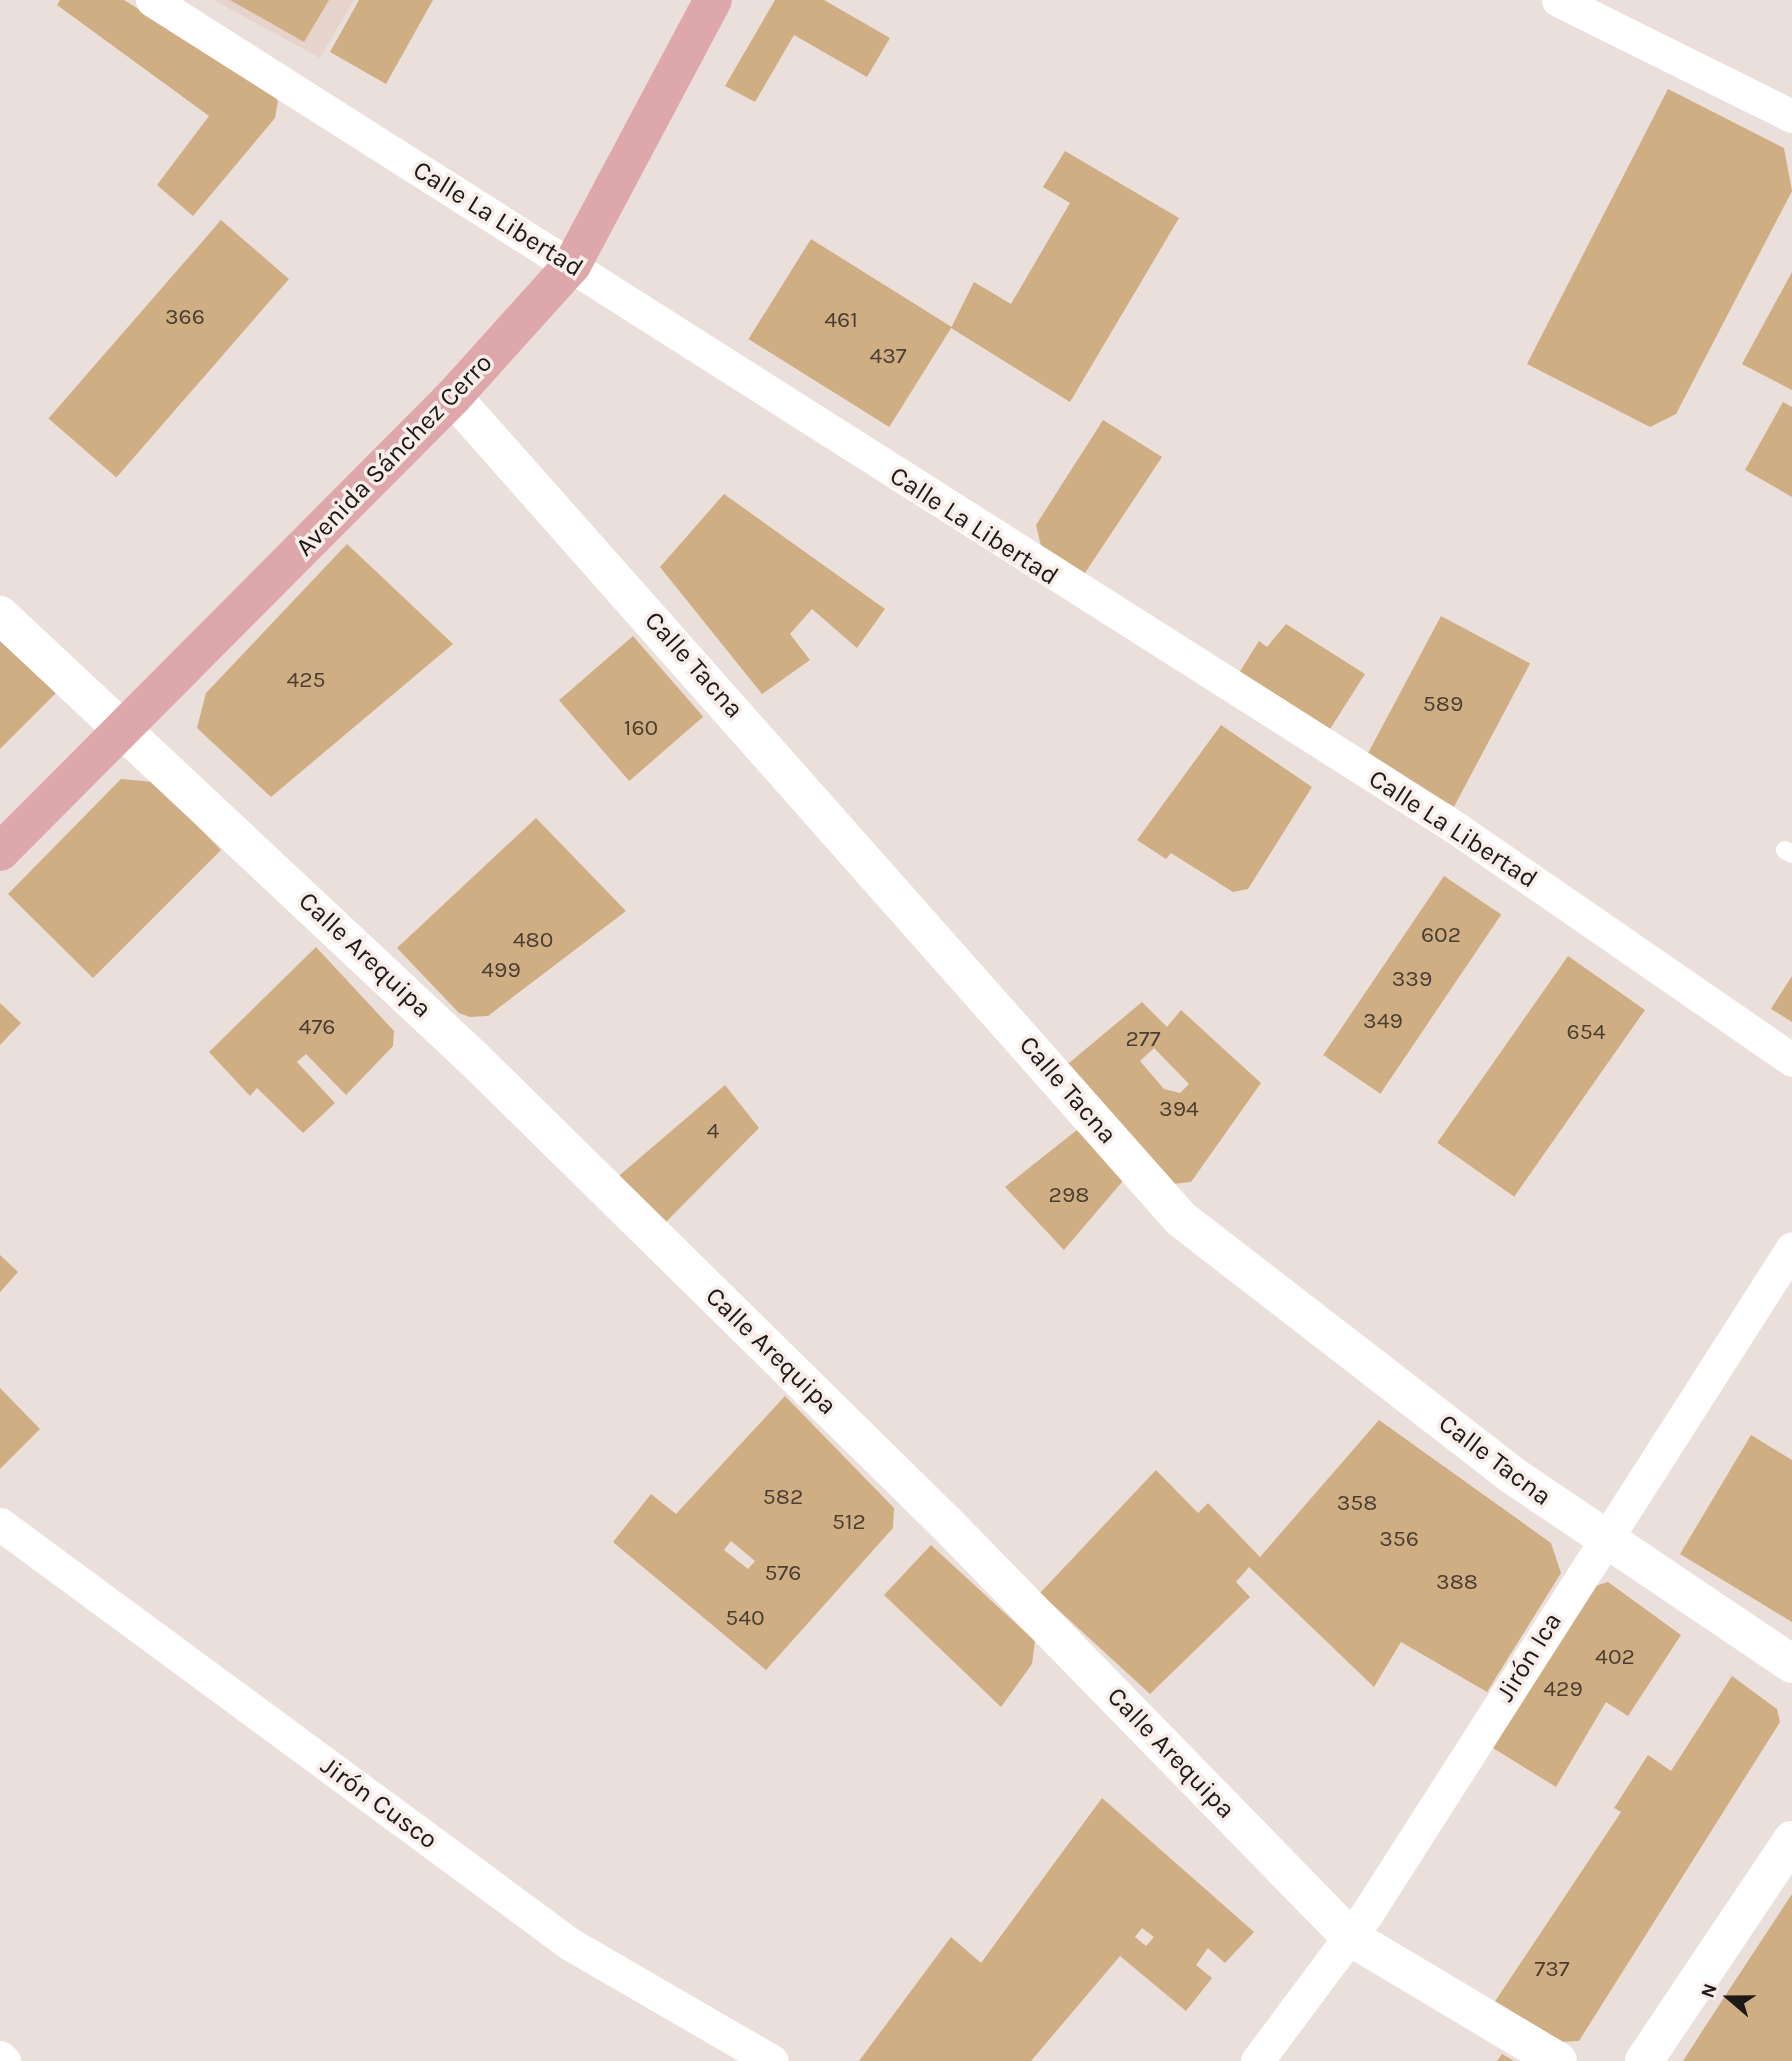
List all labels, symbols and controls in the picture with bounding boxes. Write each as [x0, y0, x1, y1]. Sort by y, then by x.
street label: Calle La Libertad [407, 154, 589, 284]
house number: 366 [165, 303, 205, 331]
house number: 461 [824, 306, 858, 334]
house number: 437 [869, 342, 907, 370]
street label: Avenida Sánchez Cerro [289, 347, 499, 563]
street label: Calle La Libertad [884, 460, 1064, 592]
street label: Calle Tacna [638, 605, 750, 725]
house number: 425 [286, 666, 326, 694]
house number: 589 [1423, 690, 1463, 718]
house number: 160 [624, 714, 658, 742]
street label: Calle La Libertad [1363, 763, 1543, 895]
street label: Calle Arequipa [292, 886, 438, 1024]
house number: 602 [1421, 921, 1461, 949]
house number: 480 [513, 926, 553, 954]
house number: 499 [481, 956, 521, 984]
house number: 339 [1392, 965, 1432, 993]
house number: 349 [1363, 1007, 1403, 1035]
house number: 476 [299, 1013, 335, 1041]
house number: 654 [1567, 1018, 1605, 1046]
house number: 277 [1126, 1025, 1160, 1053]
street label: Calle Tacna [1013, 1030, 1123, 1150]
house number: 394 [1159, 1095, 1199, 1123]
house number: 4 [707, 1117, 719, 1145]
house number: 298 [1049, 1181, 1089, 1209]
street label: Calle Arequipa [699, 1281, 843, 1421]
street label: Calle Tacna [1433, 1408, 1557, 1512]
house number: 582 [763, 1483, 803, 1511]
house number: 358 [1337, 1489, 1377, 1517]
house number: 512 [832, 1508, 866, 1536]
house number: 356 [1379, 1525, 1419, 1553]
house number: 576 [765, 1559, 801, 1587]
house number: 388 [1436, 1568, 1478, 1596]
house number: 540 [725, 1604, 765, 1632]
street label: Jirón Ica [1490, 1607, 1568, 1707]
house number: 402 [1595, 1643, 1635, 1671]
house number: 429 [1543, 1675, 1583, 1703]
street label: Calle Arequipa [1101, 1681, 1241, 1825]
street label: Jirón Cusco [315, 1750, 443, 1856]
house number: 737 [1534, 1955, 1570, 1983]
north arrow [1694, 1963, 1764, 2033]
text: N [1697, 1981, 1722, 2001]

